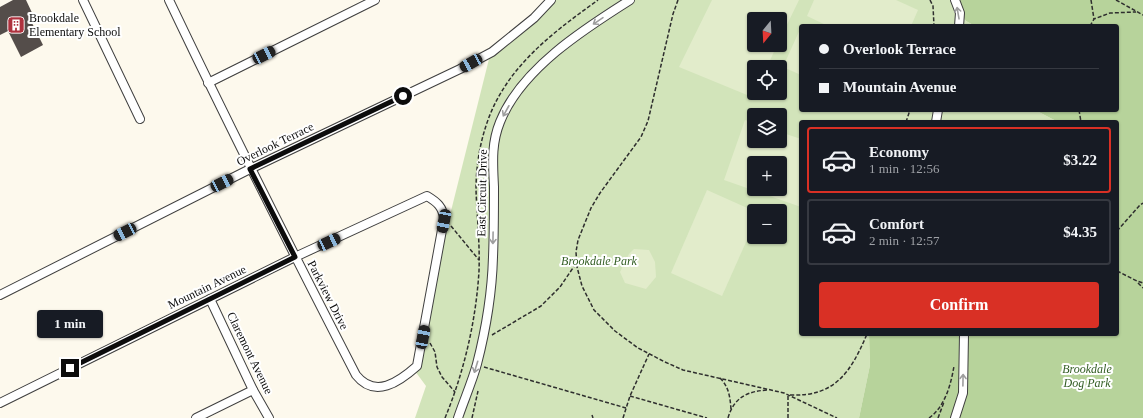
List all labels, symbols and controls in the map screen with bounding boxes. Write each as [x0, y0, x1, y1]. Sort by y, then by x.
one-way arrow [954, 7, 962, 20]
place label: Brookdale Elementary School [29, 11, 121, 39]
north arrow [747, 12, 787, 52]
map controls [747, 12, 787, 244]
building icon: Brookdale Elementary School [6, 15, 26, 35]
one-way arrow [592, 17, 603, 25]
text: Overlook Terrace [843, 41, 956, 57]
car [251, 44, 277, 66]
car [458, 52, 484, 74]
button: locate [747, 60, 787, 100]
text: Mountain Avenue [843, 79, 957, 95]
route start [394, 87, 412, 105]
one-way arrow [501, 105, 509, 117]
button: layers [747, 108, 787, 148]
street label: Overlook Terrace [234, 119, 316, 169]
icon: car [821, 142, 857, 178]
text: Economy [869, 144, 929, 160]
street label: East Circuit Drive [474, 149, 490, 237]
text: $3.22 [1063, 152, 1097, 168]
button: + [747, 156, 787, 196]
text: 1 min · 12:56 [869, 161, 939, 176]
car [209, 172, 235, 194]
button: − [747, 204, 787, 244]
car [436, 208, 452, 234]
icon: car [821, 214, 857, 250]
text: Comfort [869, 216, 924, 232]
car [112, 221, 138, 243]
text: $4.35 [1063, 224, 1097, 240]
car [316, 231, 342, 253]
one-way arrow [489, 231, 497, 244]
text: 2 min · 12:57 [869, 233, 939, 248]
park label: Brookdale Park [561, 254, 638, 268]
street label: Parkview Drive [305, 258, 351, 332]
street label: Mountain Avenue [166, 262, 248, 312]
button: Confirm [819, 282, 1099, 328]
callout: 1 min [37, 310, 103, 338]
street label: Claremont Avenue [224, 310, 276, 396]
text: 1 min [54, 316, 86, 331]
car [415, 324, 431, 350]
route end [61, 359, 79, 377]
one-way arrow [472, 360, 479, 373]
park label: Brookdale Dog Park [1062, 362, 1112, 390]
one-way arrow [959, 374, 967, 387]

